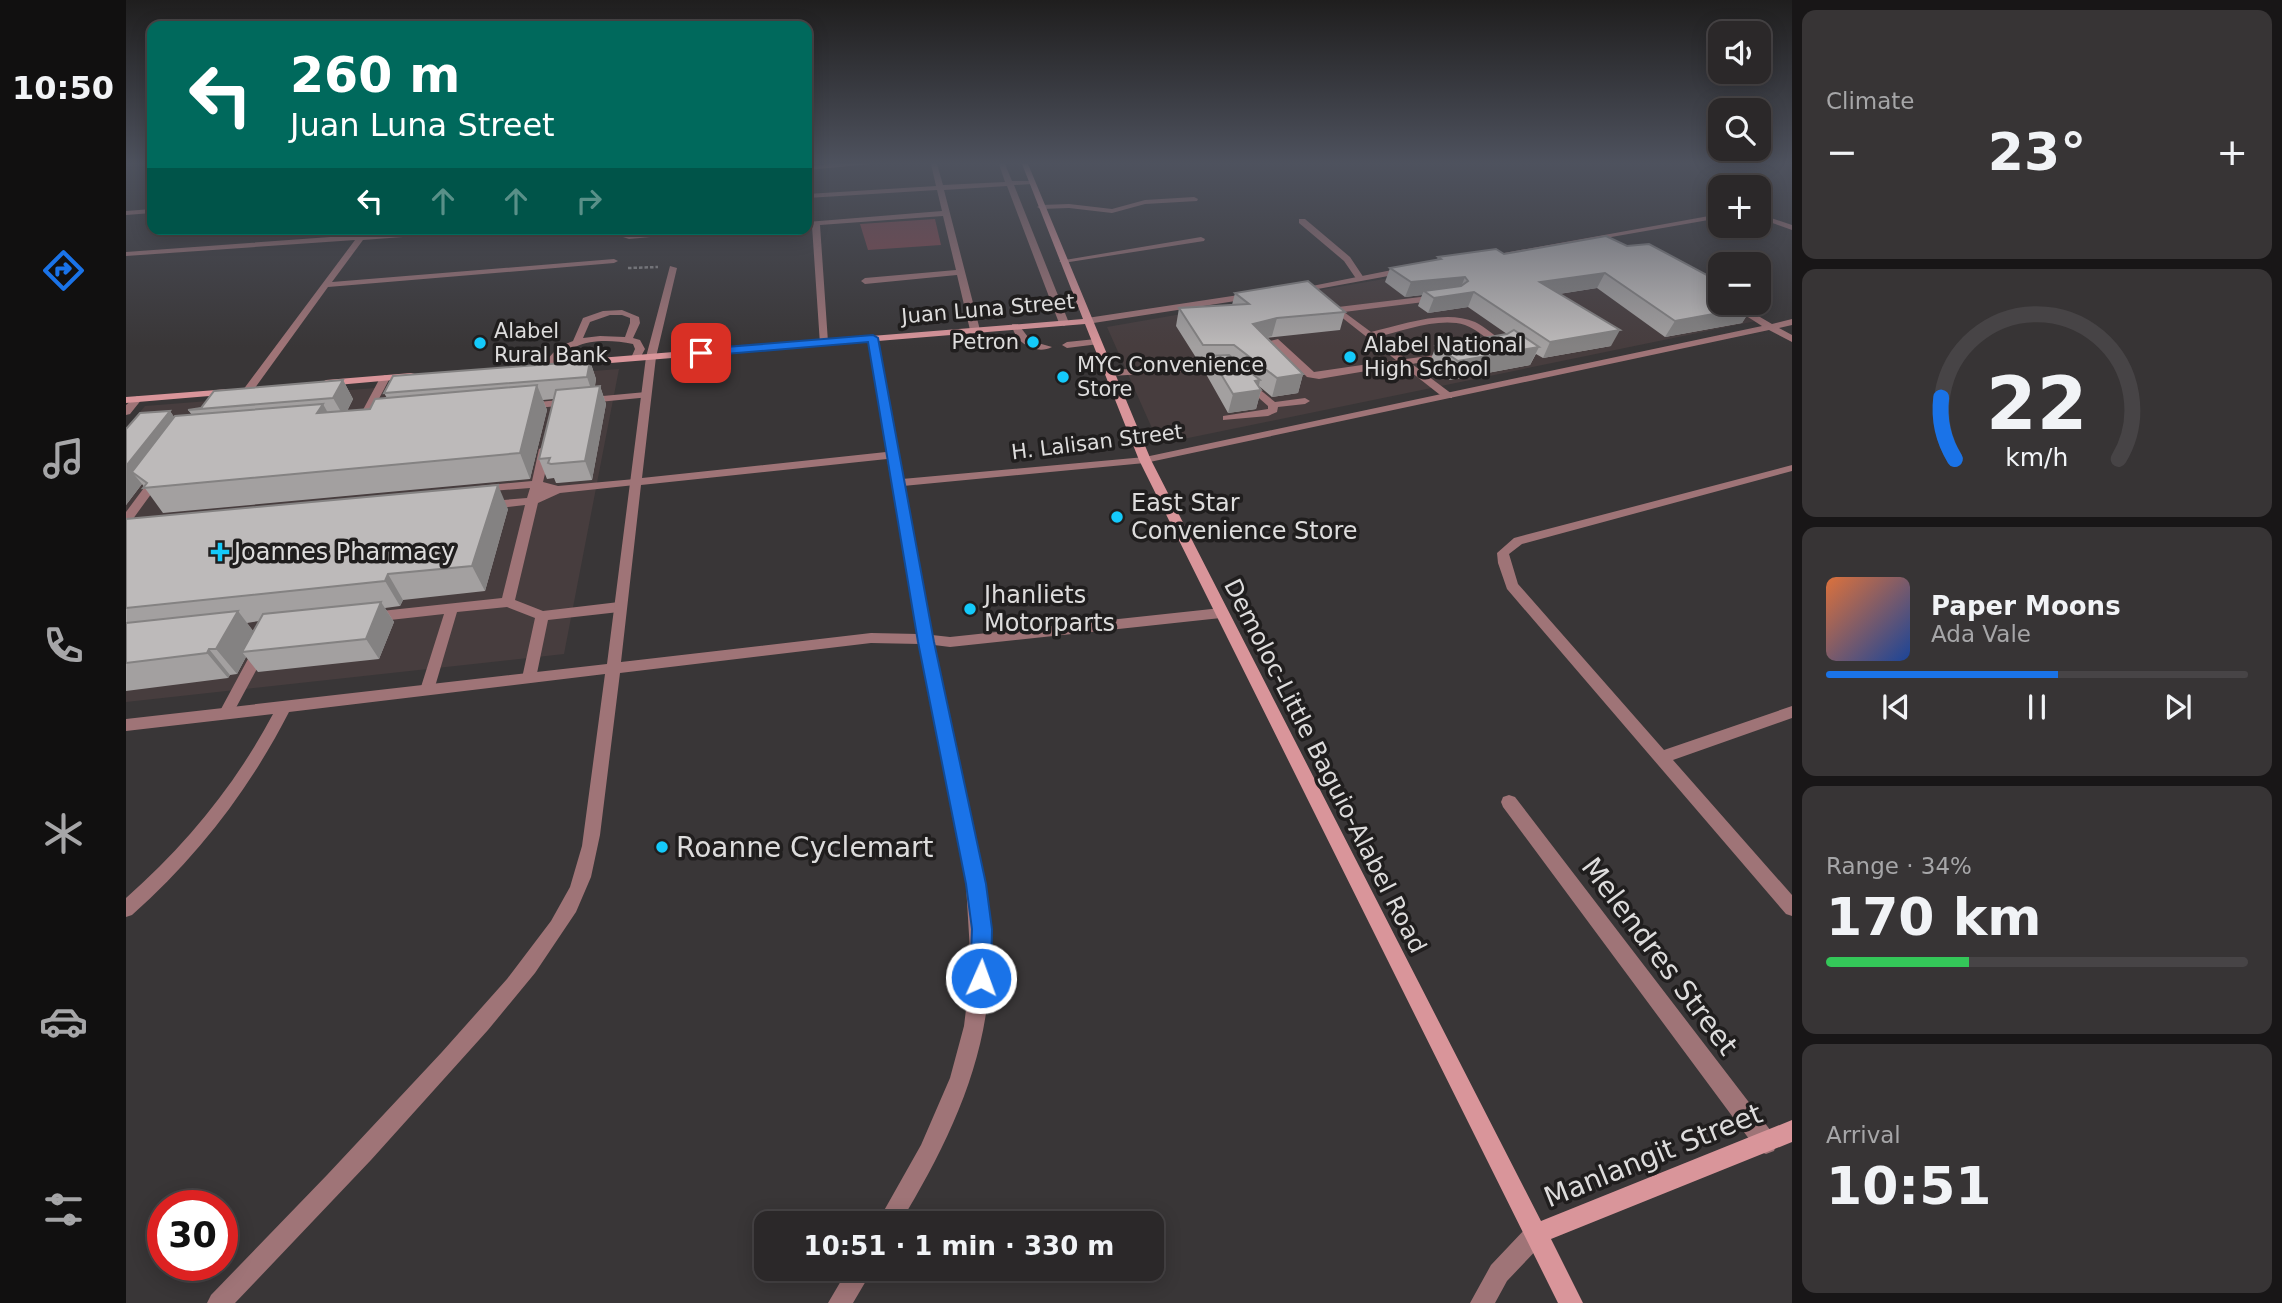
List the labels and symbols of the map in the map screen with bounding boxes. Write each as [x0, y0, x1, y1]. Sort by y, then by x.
street label: Juan Luna Street [898, 289, 1076, 329]
place label: Alabel Rural Bank [494, 319, 609, 367]
pin [671, 323, 731, 383]
place label: Petron [952, 330, 1019, 354]
place label: Alabel National High School [1364, 333, 1523, 381]
marker: Petron [1025, 334, 1041, 350]
marker: Alabel Rural Bank [472, 335, 488, 351]
marker: Alabel National High School [1342, 349, 1358, 365]
place label: MYC Convenience Store [1077, 353, 1264, 401]
marker: MYC Convenience Store [1055, 369, 1071, 385]
street label: H. Lalisan Street [1010, 420, 1184, 464]
place label: East Star Convenience Store [1131, 489, 1358, 545]
marker: East Star Convenience Store [1109, 509, 1125, 525]
place label: Joannes Pharmacy [232, 538, 455, 566]
marker: Joannes Pharmacy [212, 544, 228, 560]
street label: Demoloc-Little Baguio-Alabel Road [1218, 574, 1432, 958]
place label: Jhanliets Motorparts [982, 581, 1115, 637]
marker: Jhanliets Motorparts [962, 601, 978, 617]
place label: Roanne Cyclemart [676, 831, 934, 864]
marker: Roanne Cyclemart [654, 839, 670, 855]
street label: Melendres Street [1575, 851, 1745, 1062]
position arrow [944, 941, 1018, 1015]
street label: Manlangit Street [1539, 1097, 1767, 1214]
speed limit sign: 30 [147, 1190, 238, 1281]

